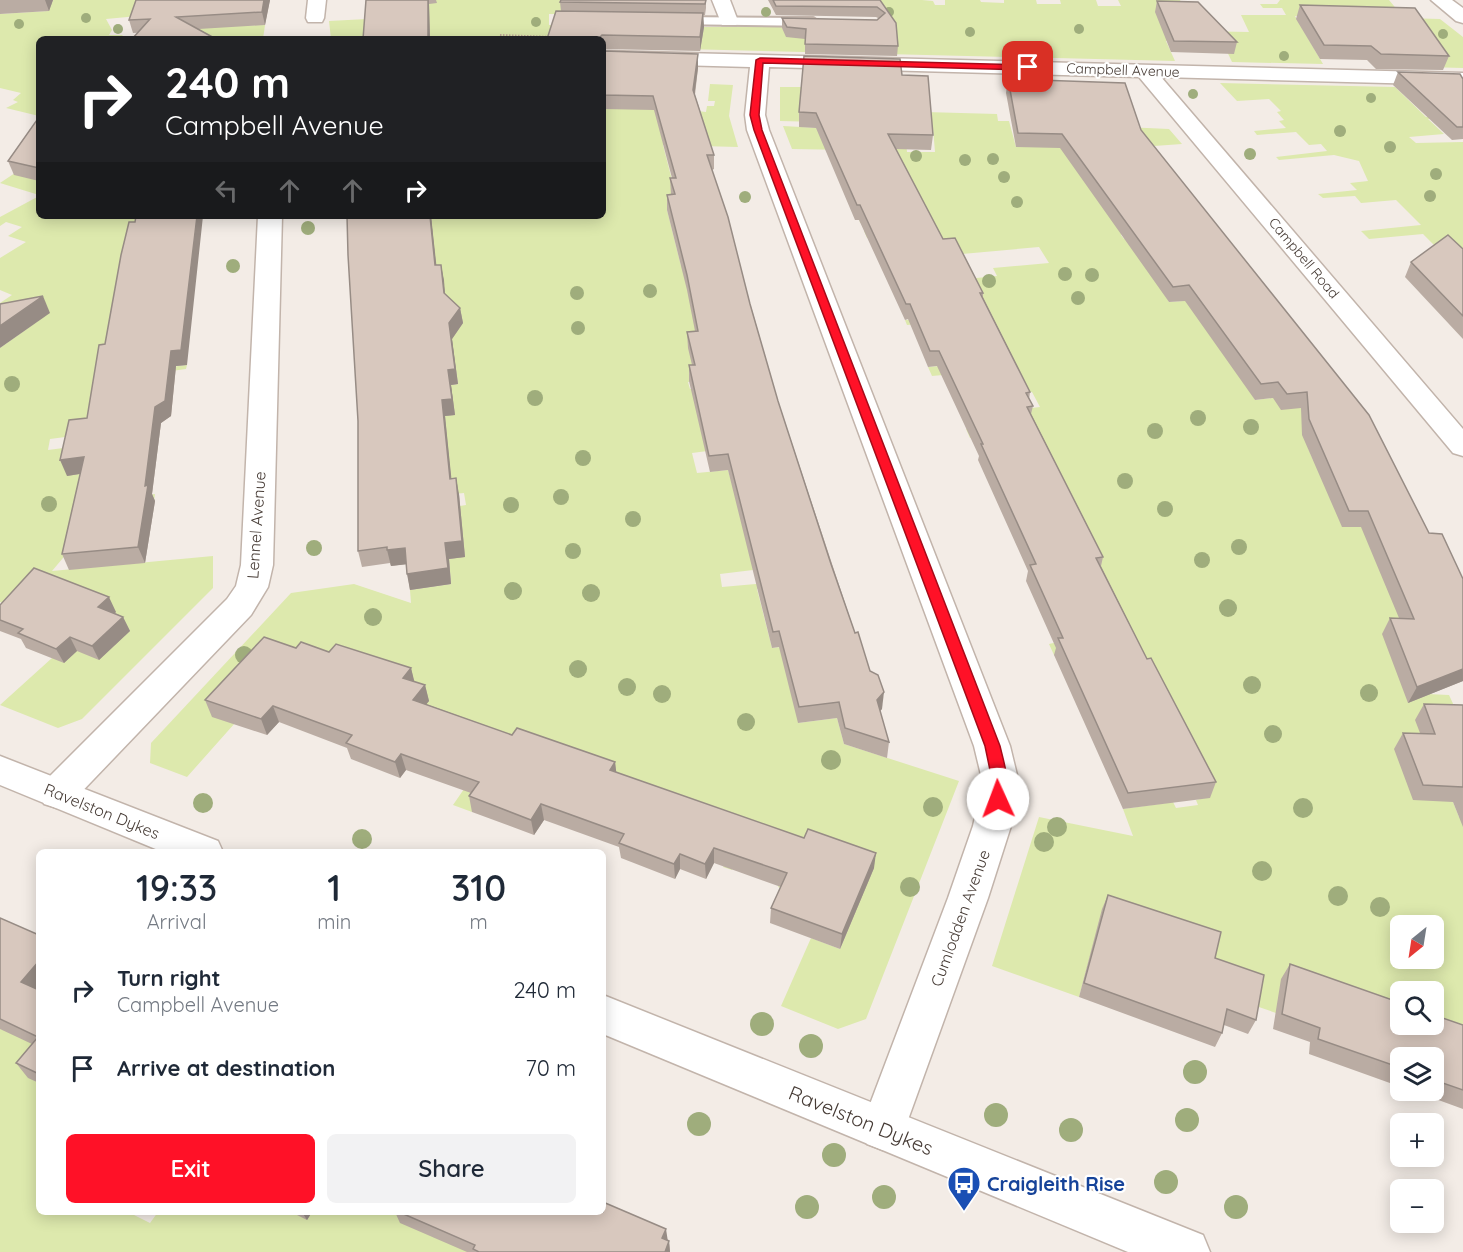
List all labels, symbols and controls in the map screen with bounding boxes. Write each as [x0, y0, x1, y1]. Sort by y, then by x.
pin [1002, 41, 1053, 92]
icon: arrive [1011, 50, 1044, 83]
text: 240 m [165, 56, 290, 109]
street label: Campbell Avenue [1066, 59, 1180, 81]
icon: right [66, 60, 144, 138]
text: Campbell Avenue [165, 108, 384, 142]
icon: left [210, 174, 243, 207]
icon: ahead [273, 174, 306, 207]
icon: ahead [336, 174, 369, 207]
icon: right [399, 174, 432, 207]
street label: Campbell Road [1265, 214, 1343, 302]
street label: Lennel Avenue [242, 471, 270, 579]
position arrow [966, 767, 1030, 831]
street label: Ravelston Dykes [41, 779, 163, 843]
street label: Cumlodden Avenue [926, 847, 994, 989]
text: 19:33 [136, 865, 217, 910]
text: 1 [327, 865, 341, 910]
text: 310 [451, 865, 506, 910]
text: Arrival [147, 909, 207, 934]
text: min [317, 909, 351, 934]
text: m [469, 909, 488, 934]
north arrow [1390, 915, 1444, 969]
map controls [1390, 915, 1444, 1233]
text: Turn right [117, 964, 221, 992]
icon: right [66, 974, 99, 1007]
text: 240 m [513, 976, 576, 1004]
button: search [1390, 981, 1444, 1035]
text: Campbell Avenue [117, 992, 279, 1017]
button: layers [1390, 1047, 1444, 1101]
icon: arrive [66, 1052, 99, 1085]
text: Arrive at destination [117, 1054, 335, 1082]
text: 70 m [526, 1054, 576, 1082]
street label: Ravelston Dykes [785, 1080, 937, 1160]
button: + [1390, 1113, 1444, 1167]
button: Exit [66, 1134, 315, 1203]
button: Share [327, 1134, 576, 1203]
bus stop icon: Craigleith Rise [946, 1165, 982, 1212]
place label: Craigleith Rise [987, 1171, 1125, 1196]
button: − [1390, 1179, 1444, 1233]

